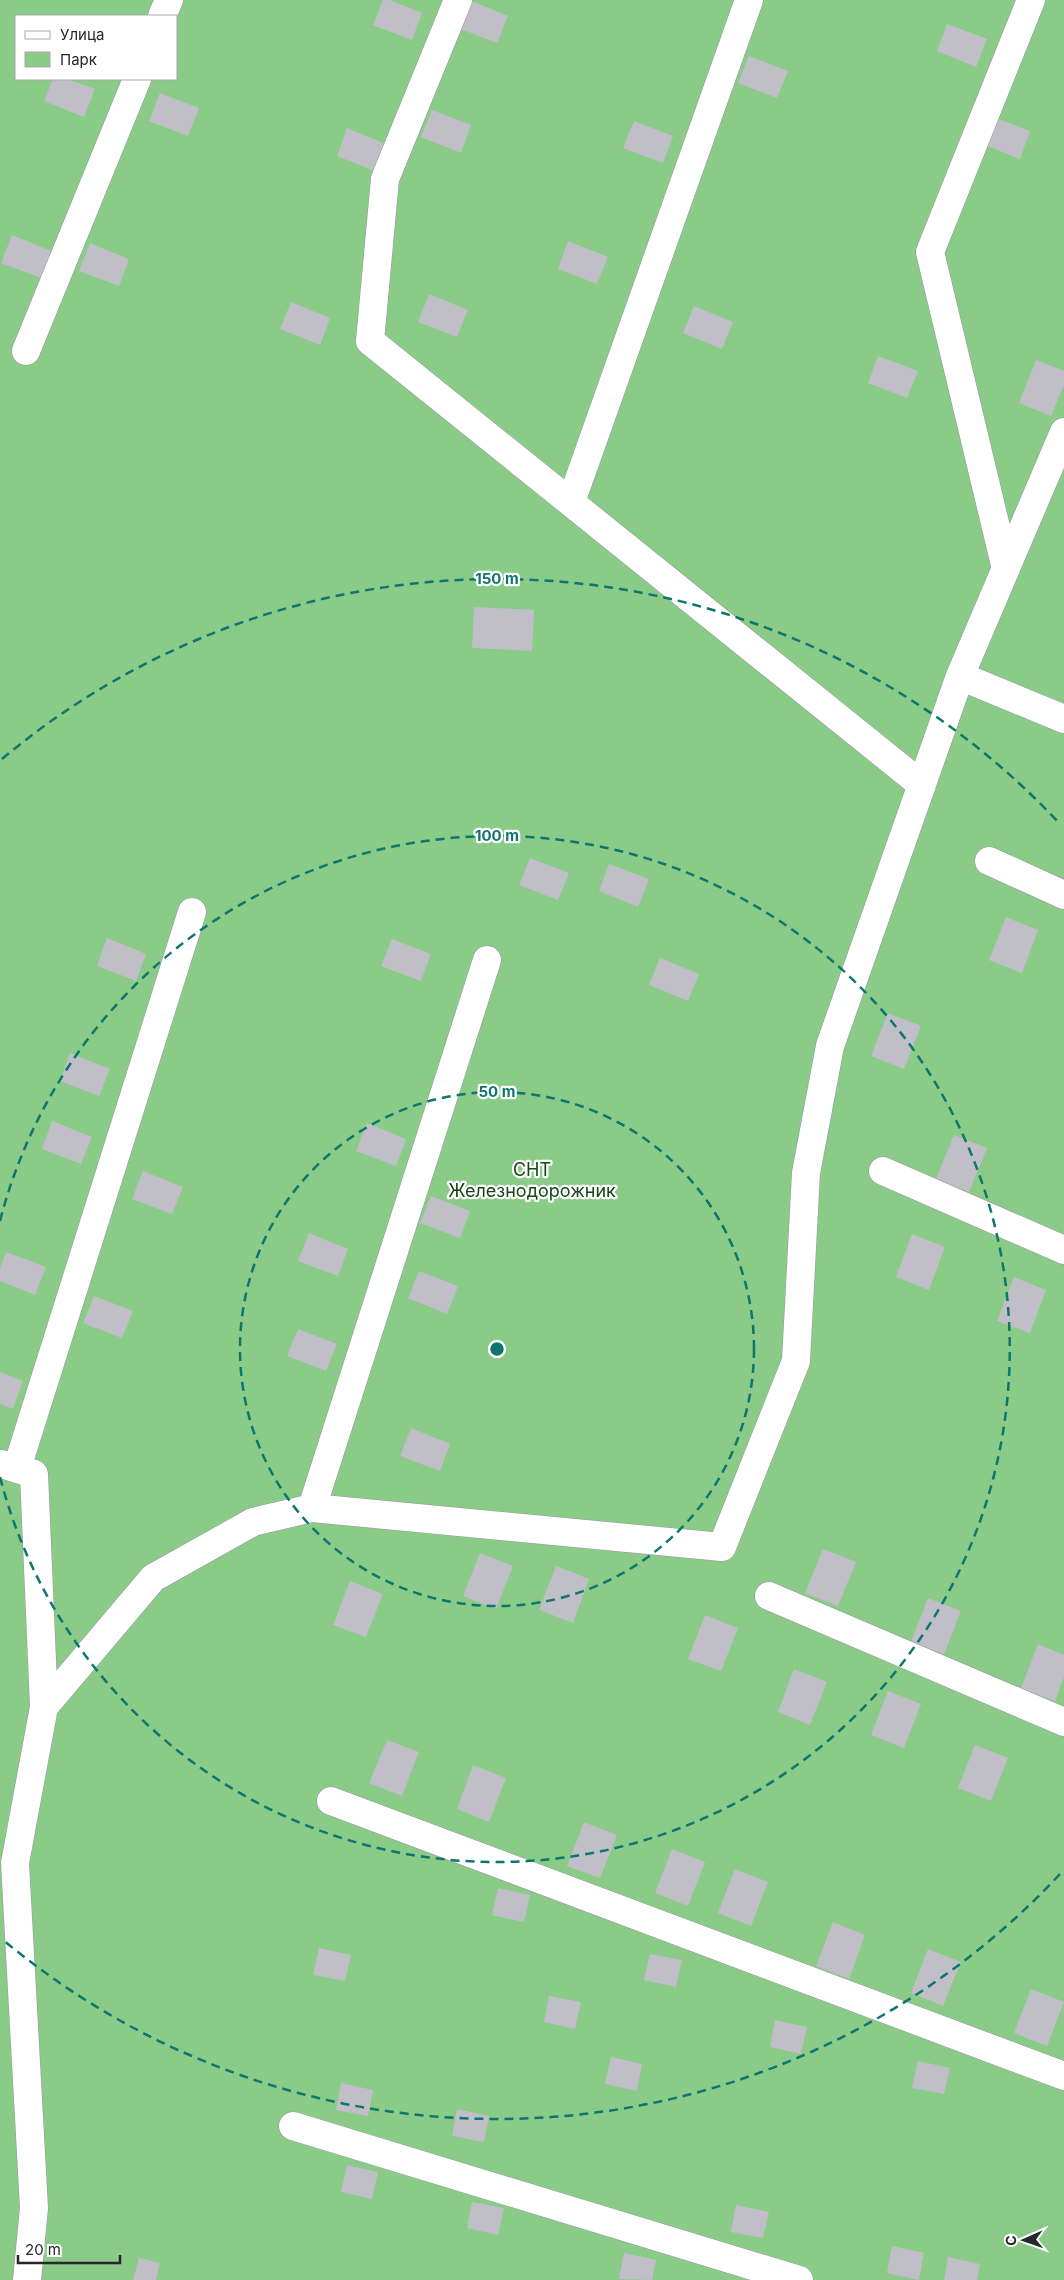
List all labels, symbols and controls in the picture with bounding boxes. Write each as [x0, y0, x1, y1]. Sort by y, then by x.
legend [15, 15, 178, 80]
text: Улица [60, 25, 104, 44]
text: Парк [60, 50, 97, 69]
text: 150 m [475, 569, 519, 588]
text: 100 m [475, 826, 519, 845]
text: 50 m [479, 1082, 515, 1101]
park label: СНТ Железнодорожник [448, 1159, 616, 1201]
centre of rings [488, 1340, 506, 1358]
north arrow [999, 2215, 1049, 2265]
scale bar [18, 2232, 120, 2264]
text: С [1002, 2235, 1019, 2246]
text: 20 m [25, 2240, 61, 2259]

